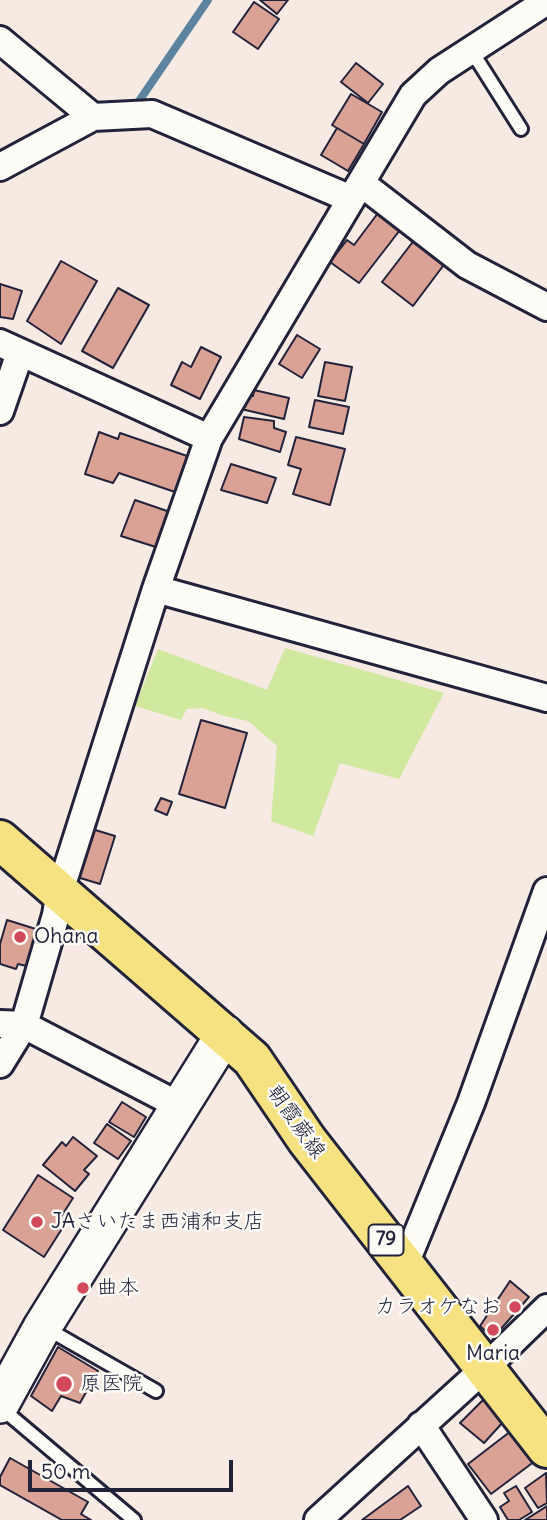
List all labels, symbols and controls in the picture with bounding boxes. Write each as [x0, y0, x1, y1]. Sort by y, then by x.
place label: Ohana [34, 924, 99, 950]
marker: Ohana [12, 929, 28, 945]
street label: 朝霞蕨線 [262, 1080, 330, 1164]
place label: JAさいたま西浦和支店 [51, 1209, 264, 1235]
marker: JAさいたま西浦和支店 [29, 1214, 45, 1230]
road number: 79 [368, 1224, 404, 1256]
place label: 曲本 [97, 1275, 139, 1301]
marker: 曲本 [75, 1280, 91, 1296]
place label: カラオケなお [375, 1294, 501, 1320]
marker: カラオケなお [507, 1299, 523, 1315]
marker: Maria [485, 1322, 501, 1338]
place label: Maria [466, 1341, 520, 1367]
place label: 原医院 [80, 1371, 143, 1397]
marker: 原医院 [54, 1374, 74, 1394]
scale bar [32, 1446, 236, 1490]
text: 50 m [41, 1458, 90, 1485]

